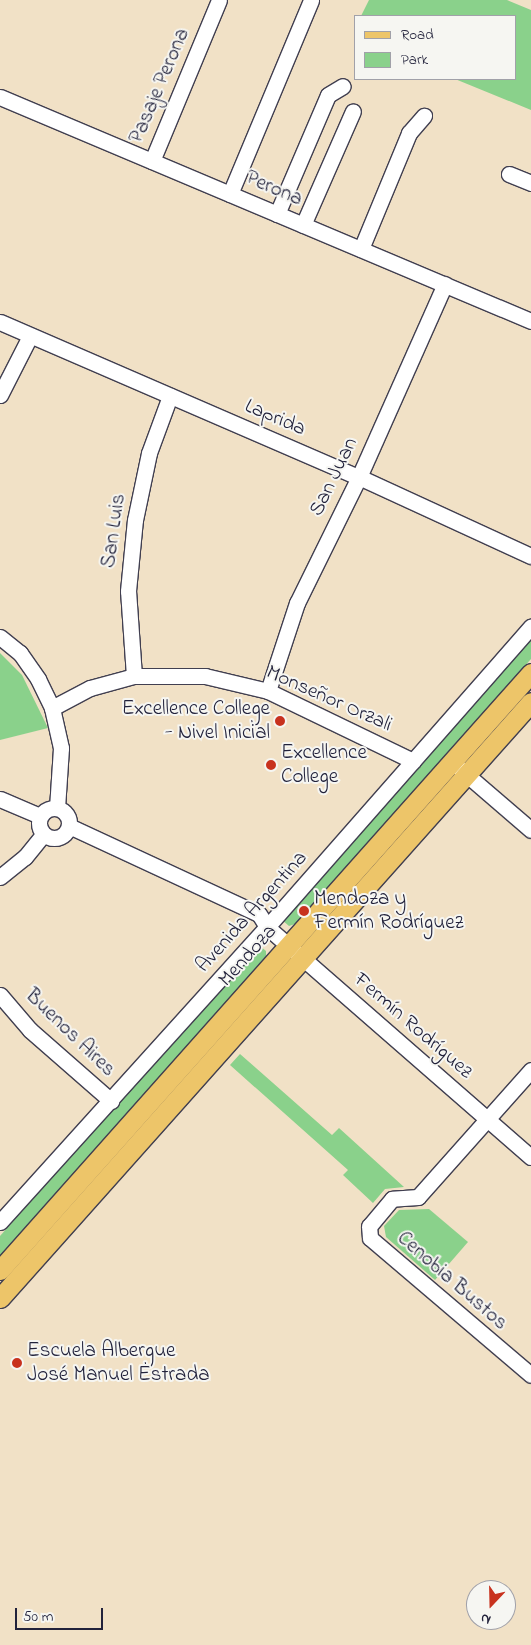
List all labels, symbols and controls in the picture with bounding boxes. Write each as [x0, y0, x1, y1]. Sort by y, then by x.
legend [354, 15, 516, 80]
text: Road [401, 24, 434, 46]
street label: Pasaje Perona [124, 25, 196, 147]
text: Park [401, 49, 428, 71]
street label: Perona [242, 166, 306, 212]
street label: Laprida [241, 394, 309, 442]
street label: San Juan [304, 434, 364, 520]
street label: San Luis [96, 492, 132, 570]
street label: Monseñor Orzali [262, 660, 396, 738]
place label: Excellence College - Nivel Inicial [122, 696, 270, 746]
marker: Excellence College - Nivel Inicial [274, 715, 286, 727]
place label: Excellence College [281, 740, 367, 790]
marker: Excellence College [265, 759, 277, 771]
street label: Avenida Argentina [191, 846, 313, 978]
place label: Mendoza y Fermín Rodríguez [314, 886, 463, 936]
marker: Mendoza y Fermín Rodríguez [298, 905, 310, 917]
street label: Mendoza [213, 920, 283, 992]
street label: Fermín Rodríguez [348, 967, 478, 1085]
street label: Buenos Aires [20, 984, 120, 1082]
street label: Cenobia Bustos [391, 1226, 513, 1336]
place label: Escuela Albergue José Manuel Estrada [27, 1338, 210, 1388]
marker: Escuela Albergue José Manuel Estrada [11, 1357, 23, 1369]
north arrow [466, 1580, 516, 1630]
scale bar [18, 1598, 105, 1630]
text: 50 m [23, 1606, 53, 1628]
text: N [478, 1607, 494, 1630]

